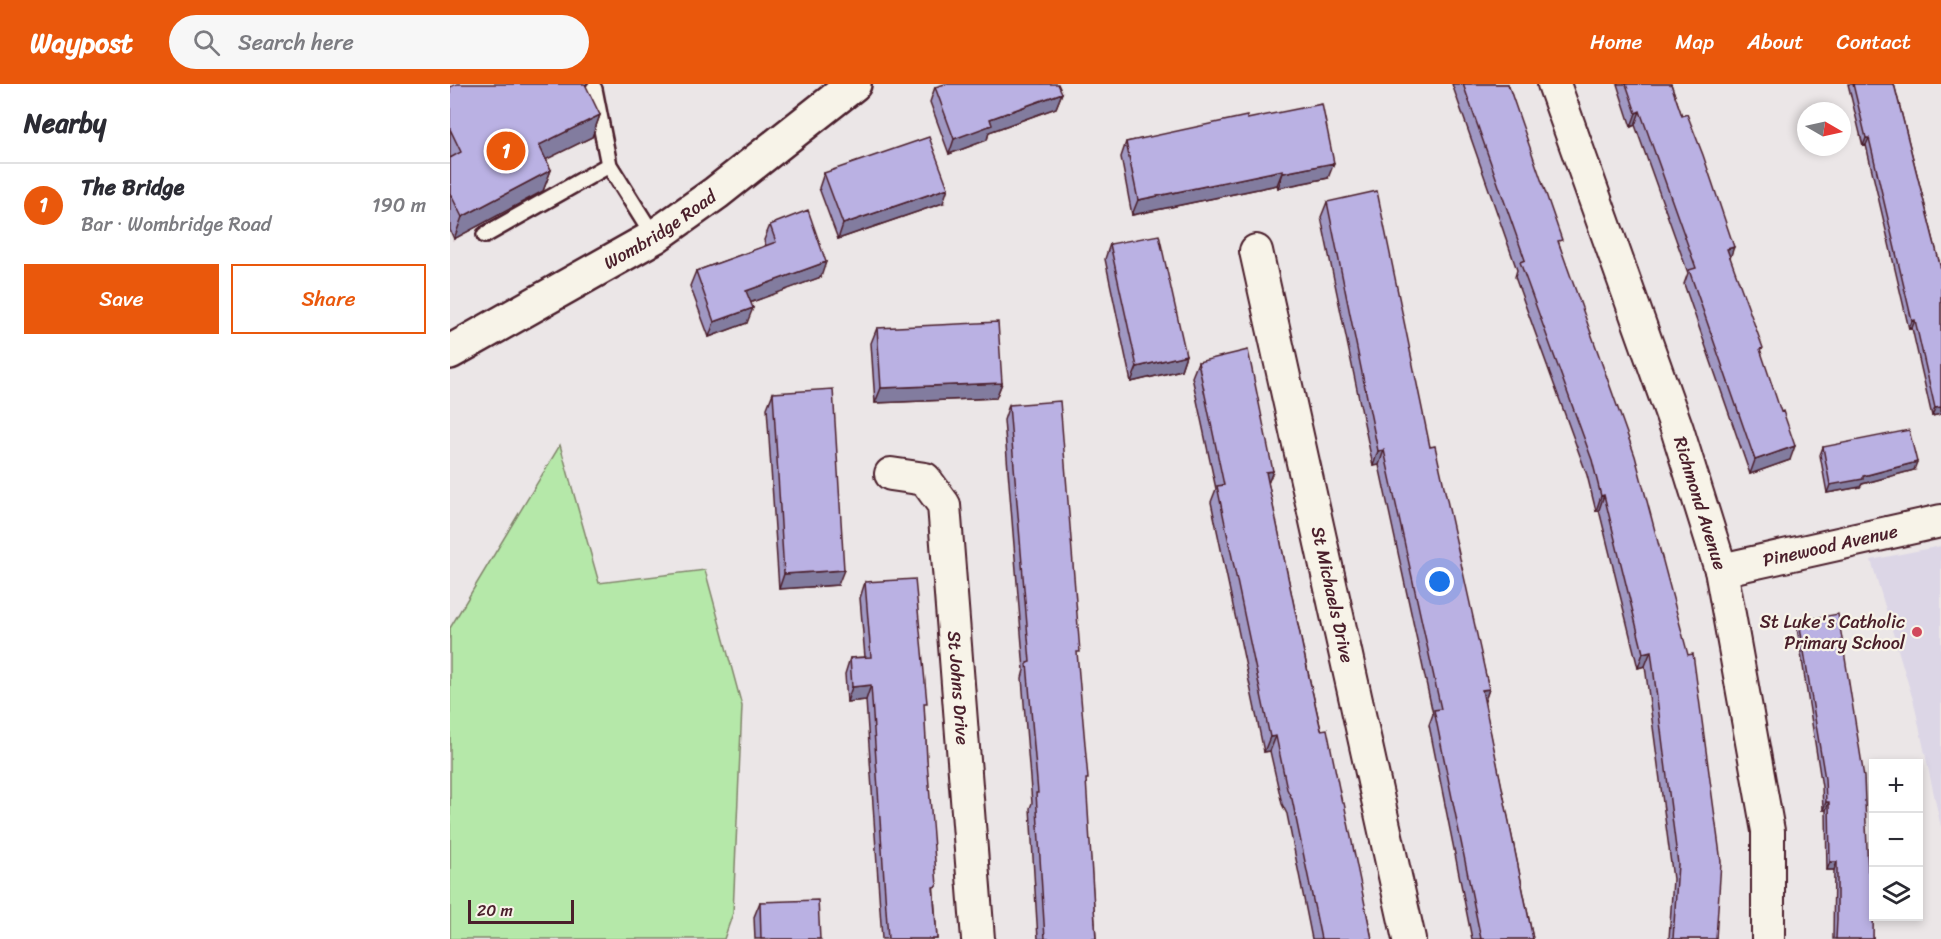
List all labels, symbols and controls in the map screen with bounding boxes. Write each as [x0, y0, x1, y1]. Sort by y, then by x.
search box [169, 15, 589, 69]
text: Waypost [30, 18, 133, 67]
text: Search here [238, 23, 354, 62]
text: Home [1590, 23, 1642, 61]
text: Map [1675, 23, 1714, 61]
text: About [1747, 23, 1804, 61]
text: Contact [1837, 23, 1911, 61]
icon: search [190, 26, 223, 59]
text: Nearby [24, 100, 106, 146]
north arrow [1797, 102, 1851, 156]
pin: 1 [486, 128, 526, 174]
text: The Bridge [81, 168, 184, 207]
street label: Wombridge Road [597, 181, 724, 278]
text: 1 [39, 188, 48, 223]
text: 190 m [372, 188, 426, 223]
text: Bar · Wombridge Road [81, 207, 271, 242]
button: Save [24, 264, 219, 334]
button: Share [231, 264, 426, 334]
street label: Richmond Avenue [1664, 432, 1736, 574]
street label: Pinewood Avenue [1760, 515, 1901, 576]
street label: St Michaels Drive [1302, 523, 1363, 666]
your location [1425, 567, 1454, 596]
place label: St Luke's Catholic Primary School [1760, 606, 1906, 659]
marker: St Luke's Catholic Primary School [1910, 625, 1924, 639]
street label: St Johns Drive [938, 630, 979, 746]
map controls [1869, 759, 1923, 921]
button: + [1869, 759, 1923, 813]
button: − [1869, 813, 1923, 867]
button: layers [1869, 867, 1923, 921]
text: 20 m [477, 896, 513, 925]
scale bar [468, 897, 574, 924]

